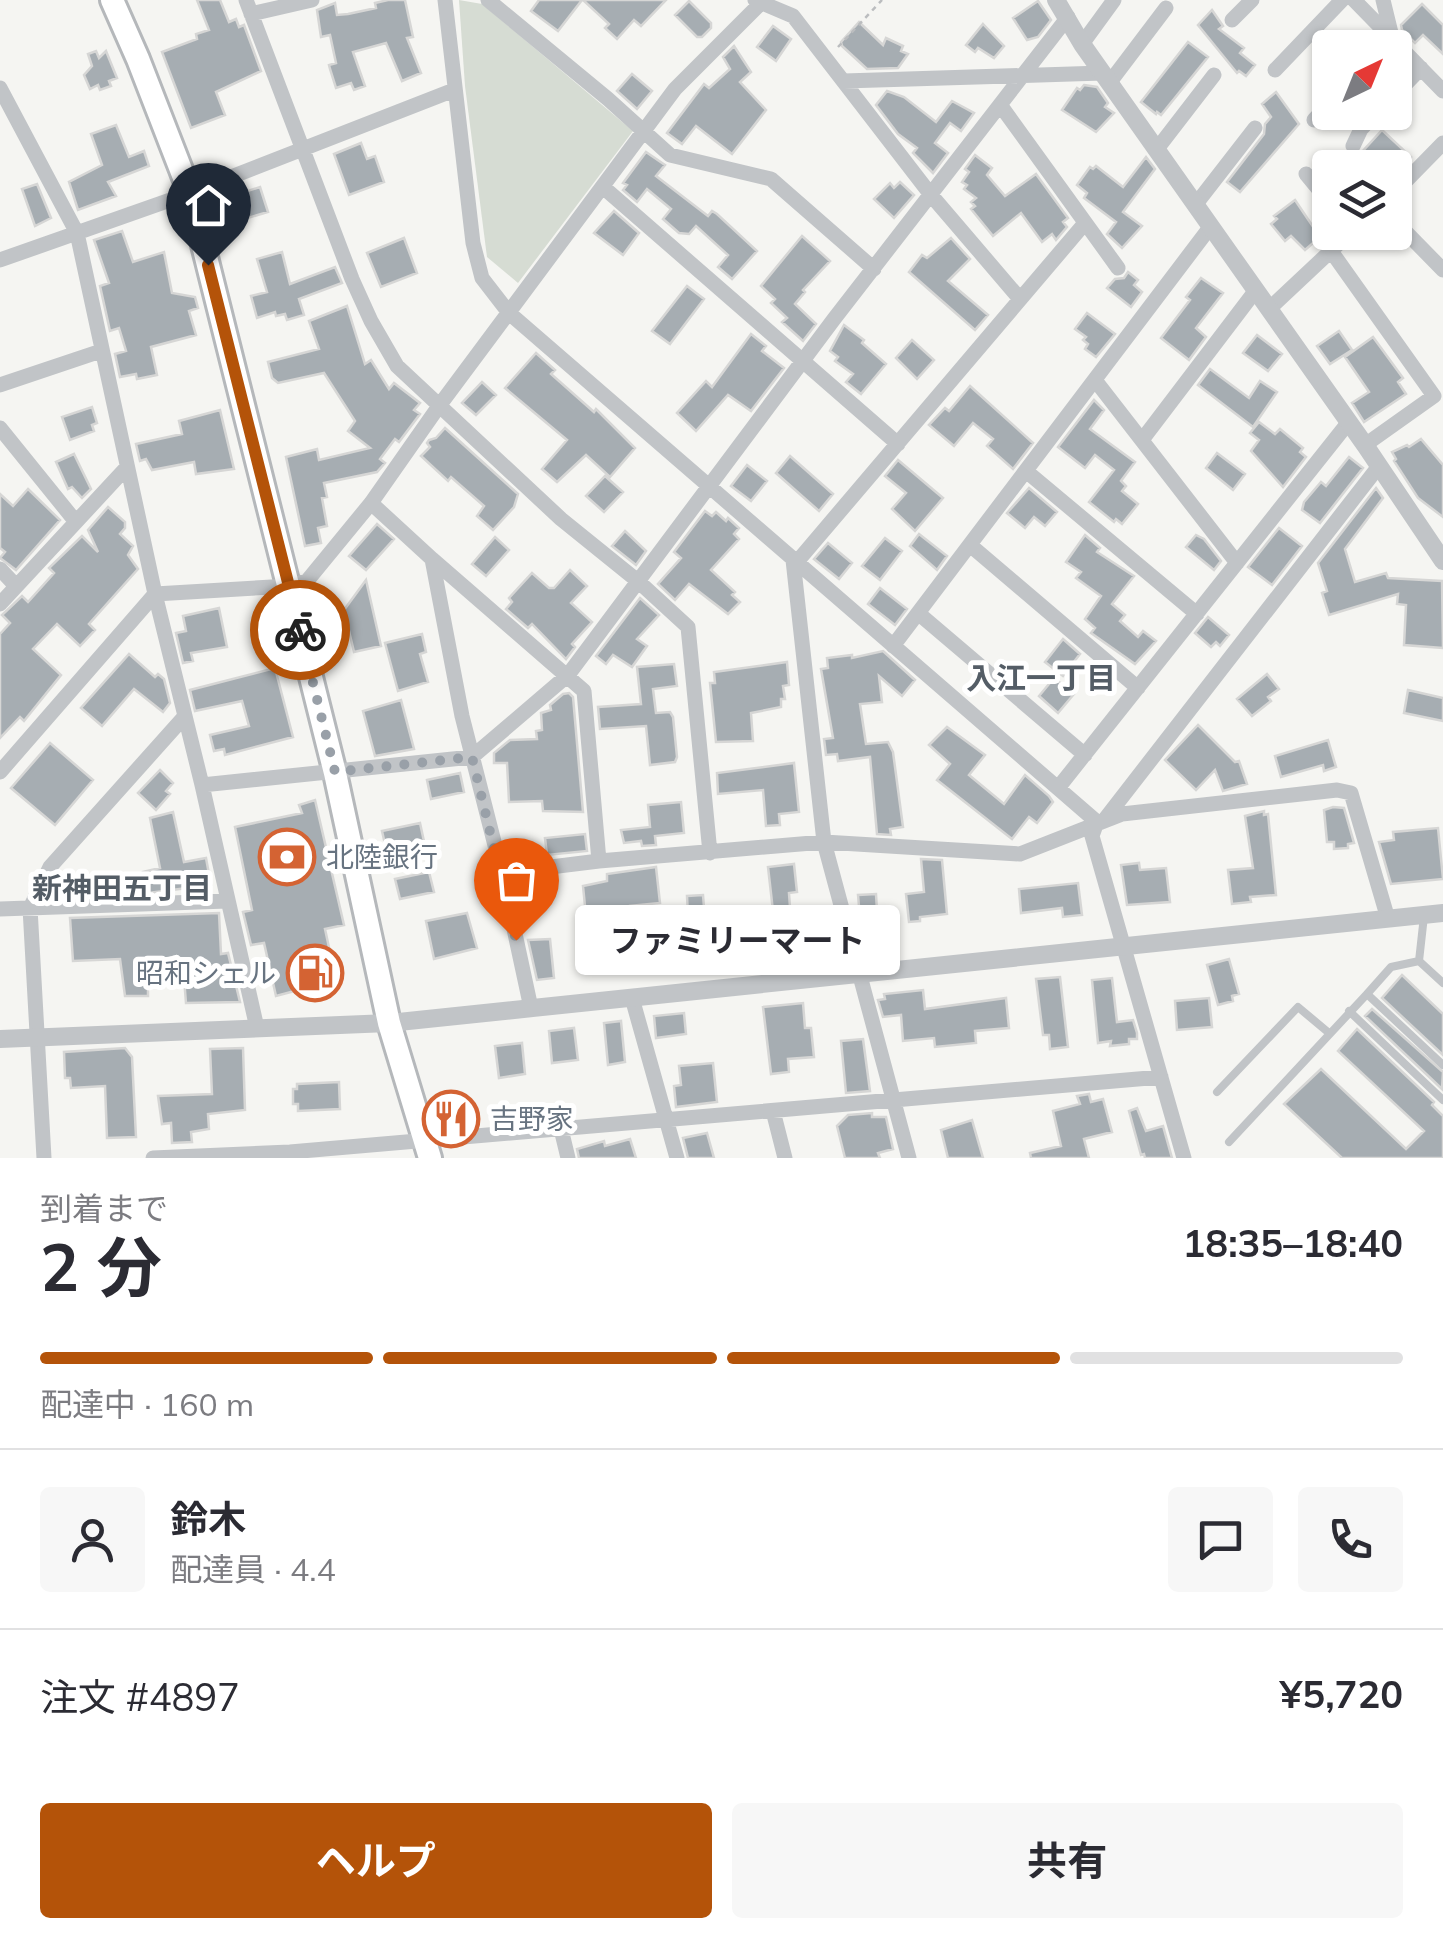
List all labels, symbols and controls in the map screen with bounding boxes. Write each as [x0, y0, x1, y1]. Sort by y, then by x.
north arrow [1312, 30, 1412, 130]
map controls [1312, 30, 1412, 250]
button: layers [1312, 150, 1412, 250]
pin [166, 163, 251, 266]
icon: home [181, 178, 236, 233]
courier [250, 580, 350, 680]
icon: bike [273, 603, 328, 658]
district label: 入江一丁目 [966, 659, 1116, 697]
bank icon: 北陸銀行 [257, 827, 317, 887]
pin [474, 838, 559, 941]
place label: 北陸銀行 [326, 839, 438, 874]
icon: bag [489, 853, 544, 908]
district label: 新神田五丁目 [32, 869, 212, 907]
callout: ファミリーマート [576, 905, 901, 975]
text: ファミリーマート [609, 920, 866, 960]
fuel station icon: 昭和シェル [285, 943, 345, 1003]
place label: 昭和シェル [136, 955, 276, 990]
restaurant icon: 吉野家 [421, 1089, 481, 1149]
place label: 吉野家 [490, 1101, 574, 1136]
text: 到着まで [40, 1188, 168, 1228]
text: 18:35–18:40 [1183, 1219, 1403, 1267]
text: 2 分 [40, 1226, 162, 1307]
text: 配達中 · 160 m [40, 1384, 254, 1424]
button: person [40, 1487, 145, 1592]
button: chat [1168, 1487, 1273, 1592]
button: phone [1298, 1487, 1403, 1592]
text: 鈴木 [170, 1495, 246, 1543]
text: 配達員 · 4.4 [170, 1549, 336, 1589]
text: ¥5,720 [1280, 1670, 1403, 1718]
text: 注文 #4897 [40, 1673, 240, 1721]
button: ヘルプ [40, 1803, 712, 1918]
button: 共有 [732, 1803, 1403, 1918]

